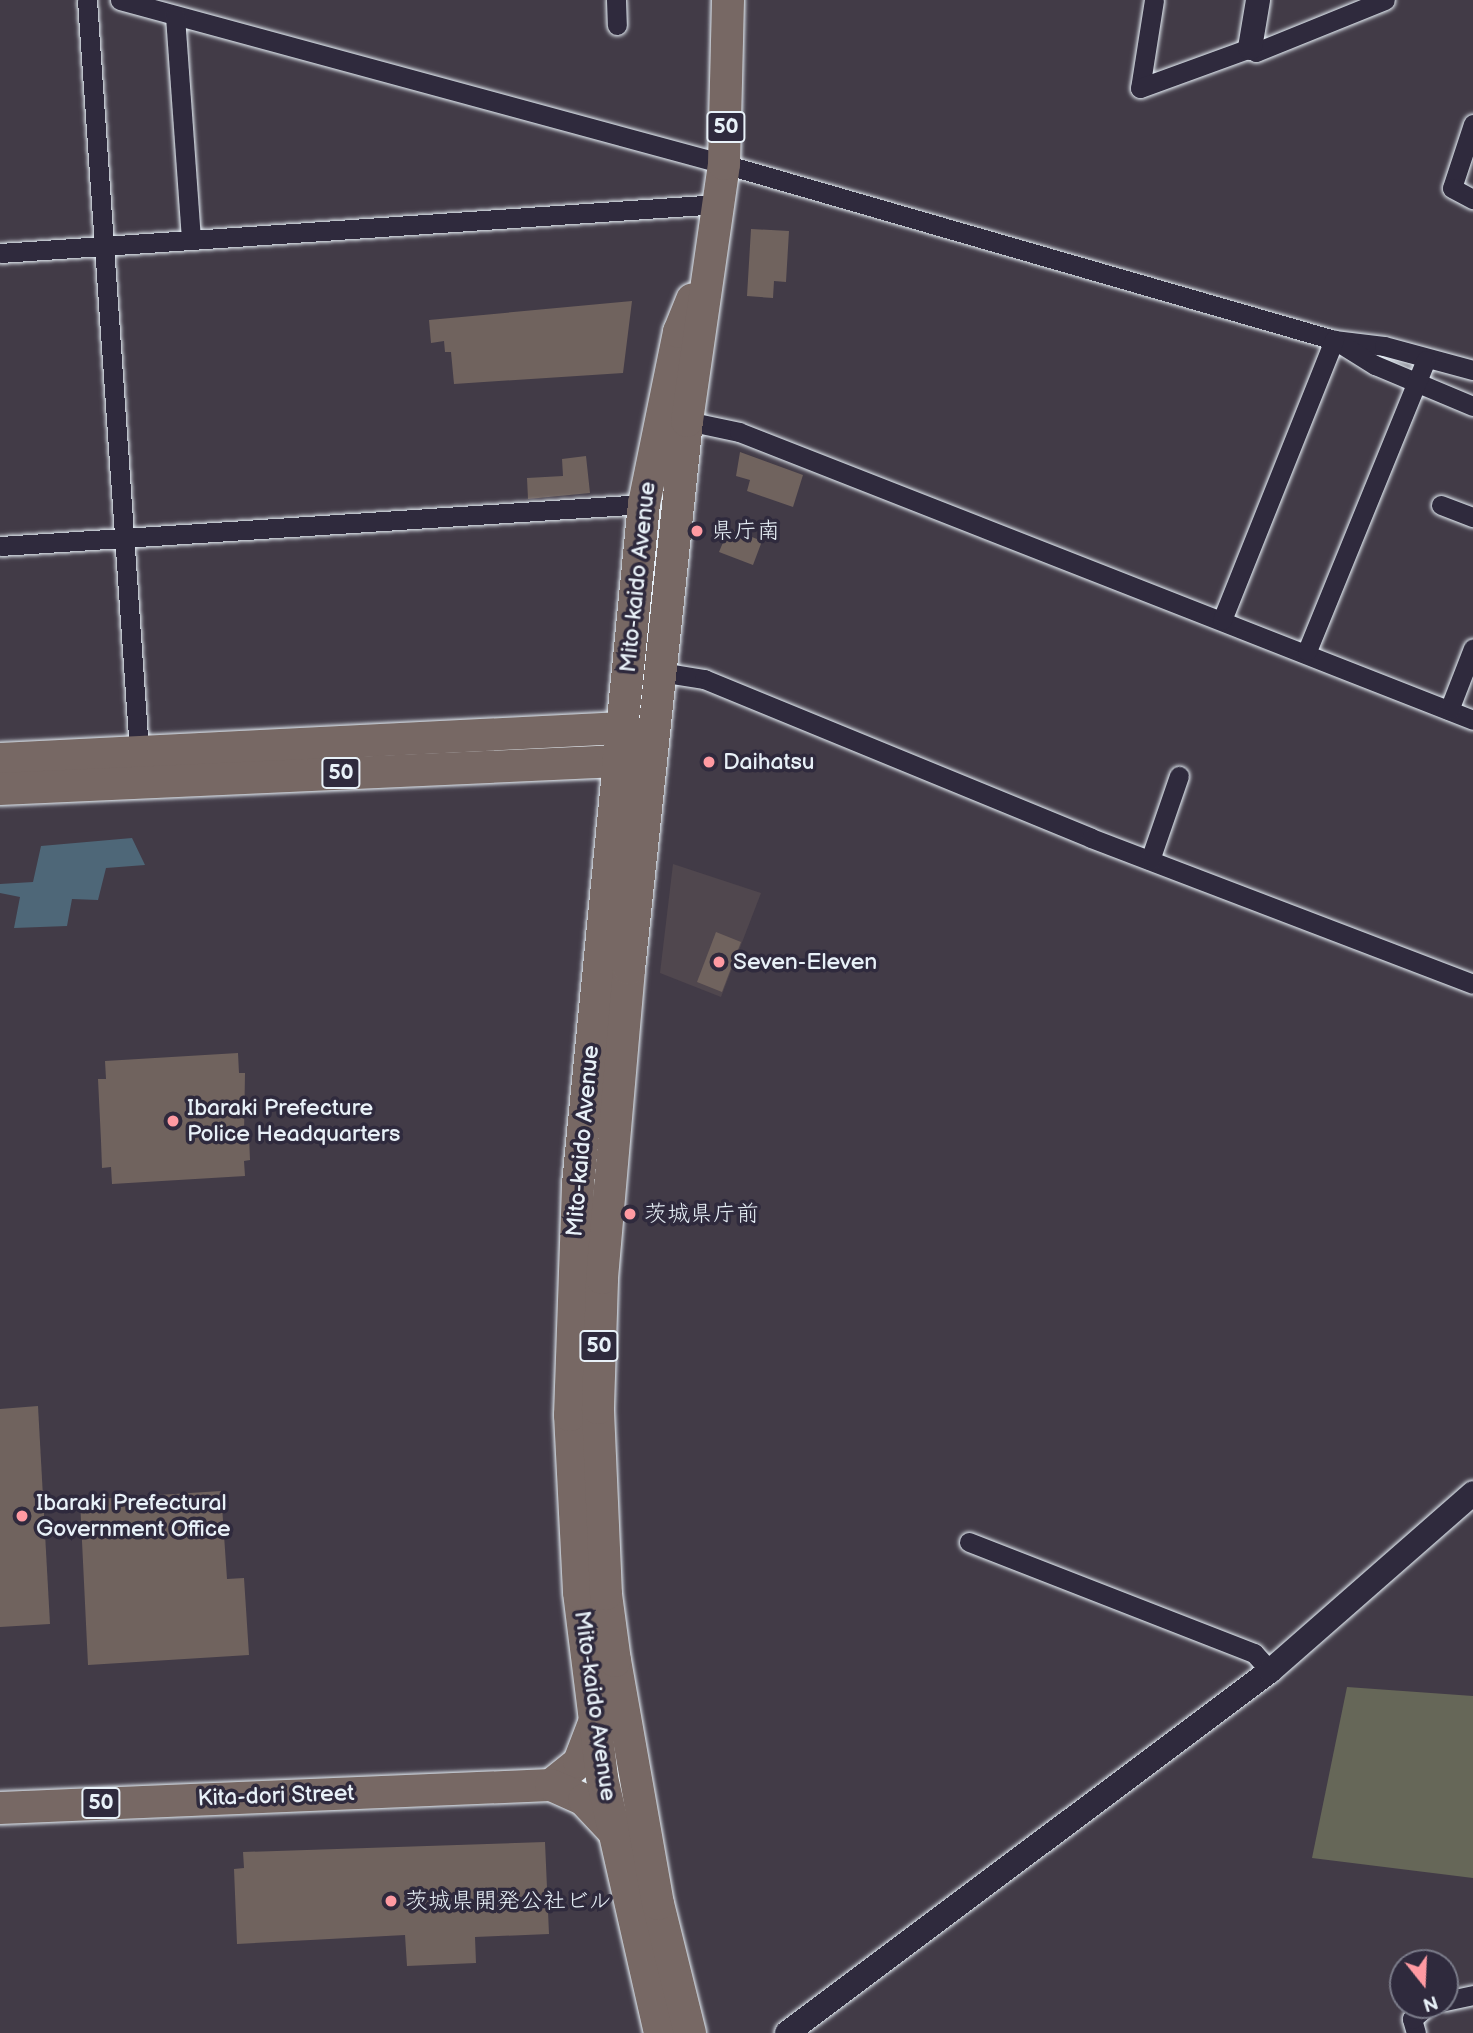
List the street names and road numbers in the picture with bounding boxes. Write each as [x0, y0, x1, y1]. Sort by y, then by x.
road number: 50 [705, 110, 747, 144]
street label: Mito-kaido Avenue [614, 480, 662, 674]
road number: 50 [320, 756, 362, 790]
street label: Mito-kaido Avenue [561, 1044, 605, 1238]
road number: 50 [578, 1328, 620, 1364]
street label: Mito-kaido Avenue [568, 1609, 622, 1803]
street label: Kita-dori Street [197, 1779, 355, 1813]
road number: 50 [80, 1786, 122, 1820]

